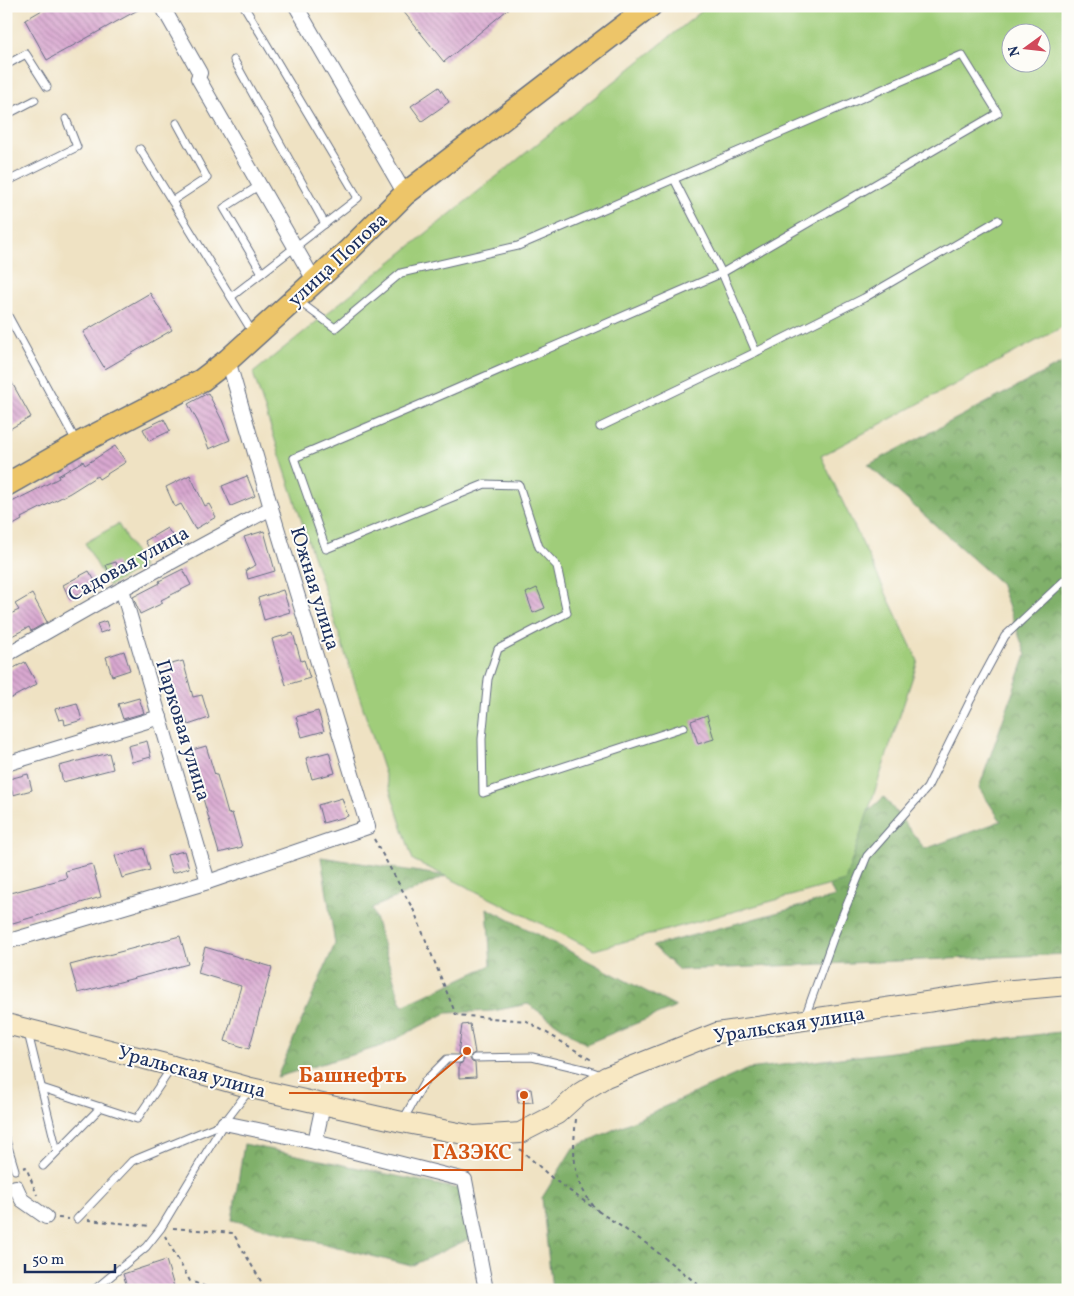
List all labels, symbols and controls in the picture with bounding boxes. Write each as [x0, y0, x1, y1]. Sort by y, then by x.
north arrow [1002, 22, 1052, 72]
text: N [1004, 44, 1025, 58]
street label: улица Попова [282, 207, 395, 314]
street label: Садовая улица [63, 520, 195, 610]
street label: Южная улица [282, 523, 346, 654]
street label: Парковая улица [147, 657, 217, 805]
street label: Уральская улица [712, 1000, 867, 1052]
street label: Уральская улица [114, 1040, 269, 1106]
callout: Башнефть [289, 1057, 417, 1093]
text: Башнефть [299, 1062, 407, 1091]
callout: ГАЗЭКС [422, 1134, 522, 1170]
text: ГАЗЭКС [432, 1139, 512, 1168]
scale bar [25, 1241, 115, 1273]
text: 50 m [32, 1250, 64, 1271]

